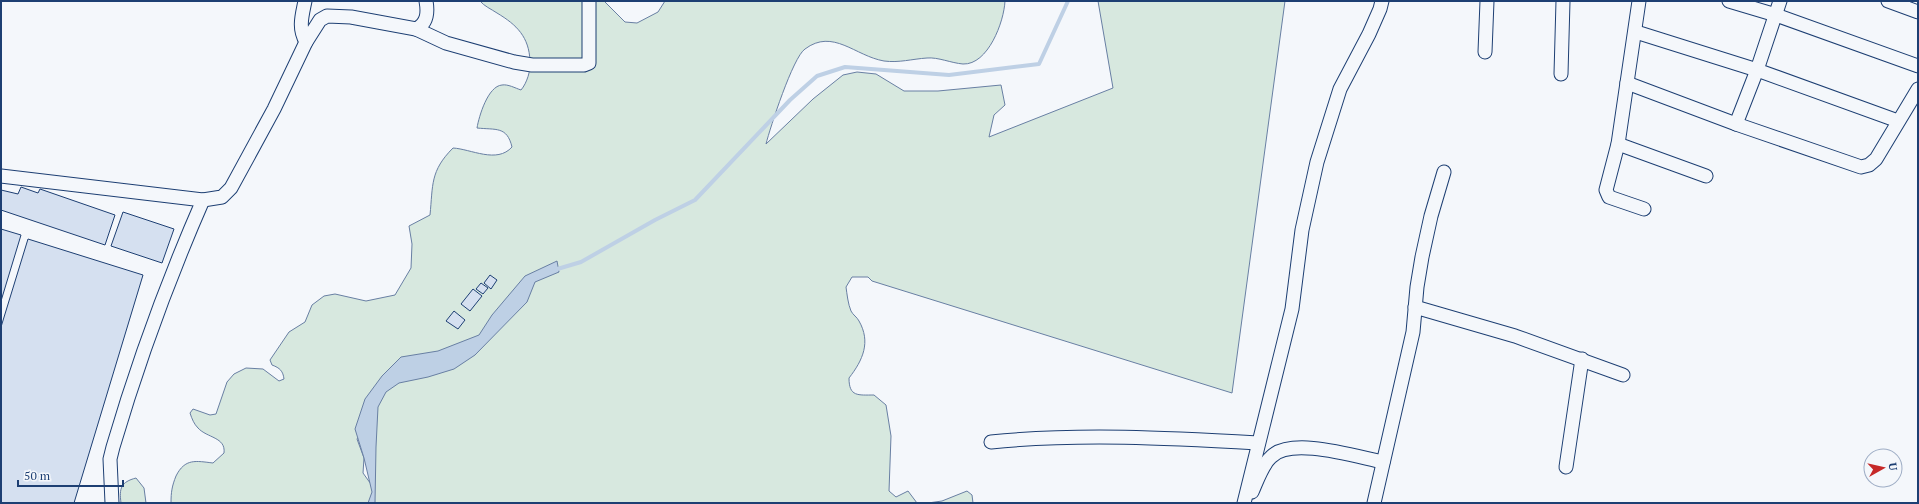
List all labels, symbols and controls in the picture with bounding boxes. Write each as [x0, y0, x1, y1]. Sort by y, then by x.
north arrow [1863, 448, 1903, 488]
scale bar [18, 462, 123, 488]
text: U [1885, 462, 1900, 472]
text: 50 m [24, 468, 51, 483]

